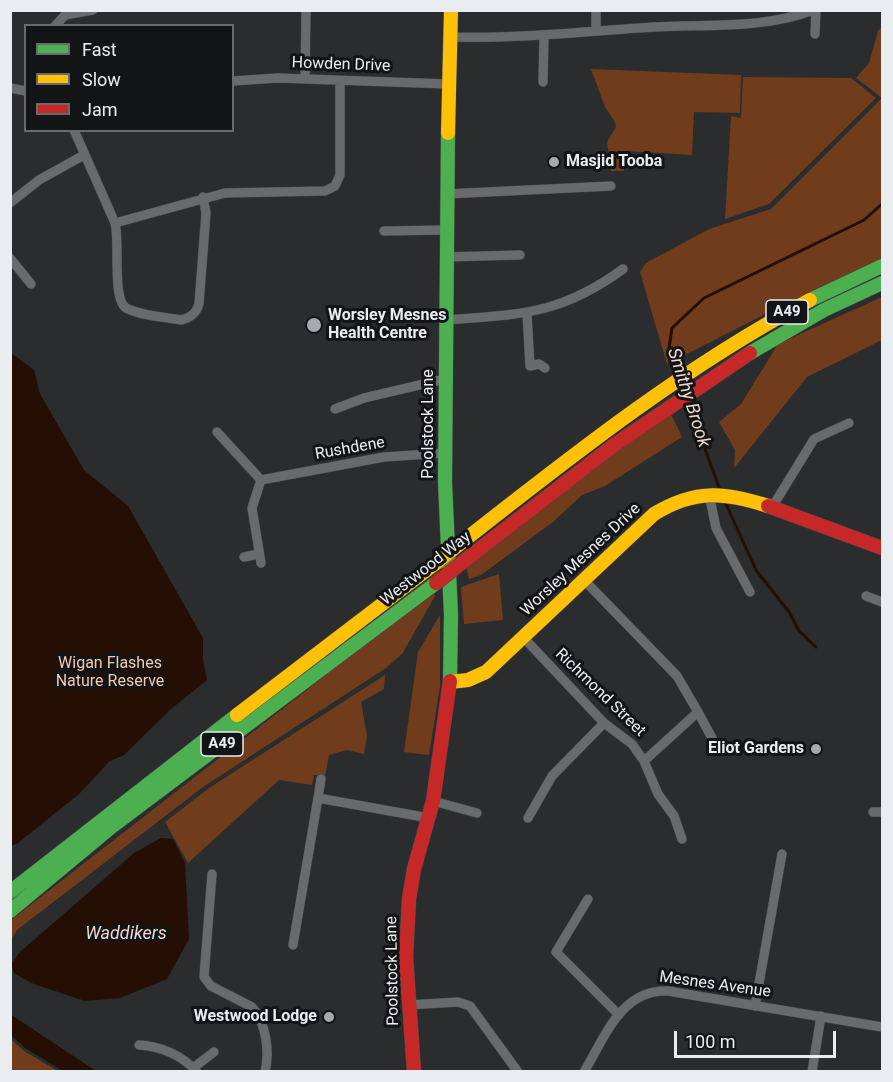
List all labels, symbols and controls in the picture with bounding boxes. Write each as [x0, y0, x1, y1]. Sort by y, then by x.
legend [24, 24, 234, 132]
text: Fast [82, 39, 117, 60]
street label: Howden Drive [291, 54, 391, 76]
text: Slow [82, 69, 121, 90]
text: Jam [82, 99, 118, 120]
place label: Masjid Tooba [566, 152, 662, 172]
marker: Masjid Tooba [547, 155, 561, 169]
road number: A49 [766, 300, 808, 324]
place label: Worsley Mesnes Health Centre [328, 306, 446, 344]
marker: Worsley Mesnes Health Centre [305, 316, 323, 334]
water label: Smithy Brook [662, 346, 714, 450]
street label: Poolstock Lane [419, 369, 439, 479]
street label: Rushdene [314, 433, 386, 465]
street label: Worsley Mesnes Drive [517, 500, 645, 620]
street label: Westwood Way [377, 528, 475, 610]
street label: Richmond Street [551, 645, 649, 741]
park label: Wigan Flashes Nature Reserve [56, 654, 164, 692]
road number: A49 [201, 732, 243, 756]
place label: Eliot Gardens [708, 739, 804, 759]
marker: Eliot Gardens [809, 742, 823, 756]
street label: Poolstock Lane [382, 916, 404, 1026]
water label: Waddikers [85, 923, 167, 945]
street label: Mesnes Avenue [658, 968, 772, 1002]
place label: Westwood Lodge [194, 1007, 317, 1027]
marker: Westwood Lodge [322, 1010, 336, 1024]
scale bar [677, 1019, 839, 1057]
text: 100 m [685, 1031, 736, 1052]

